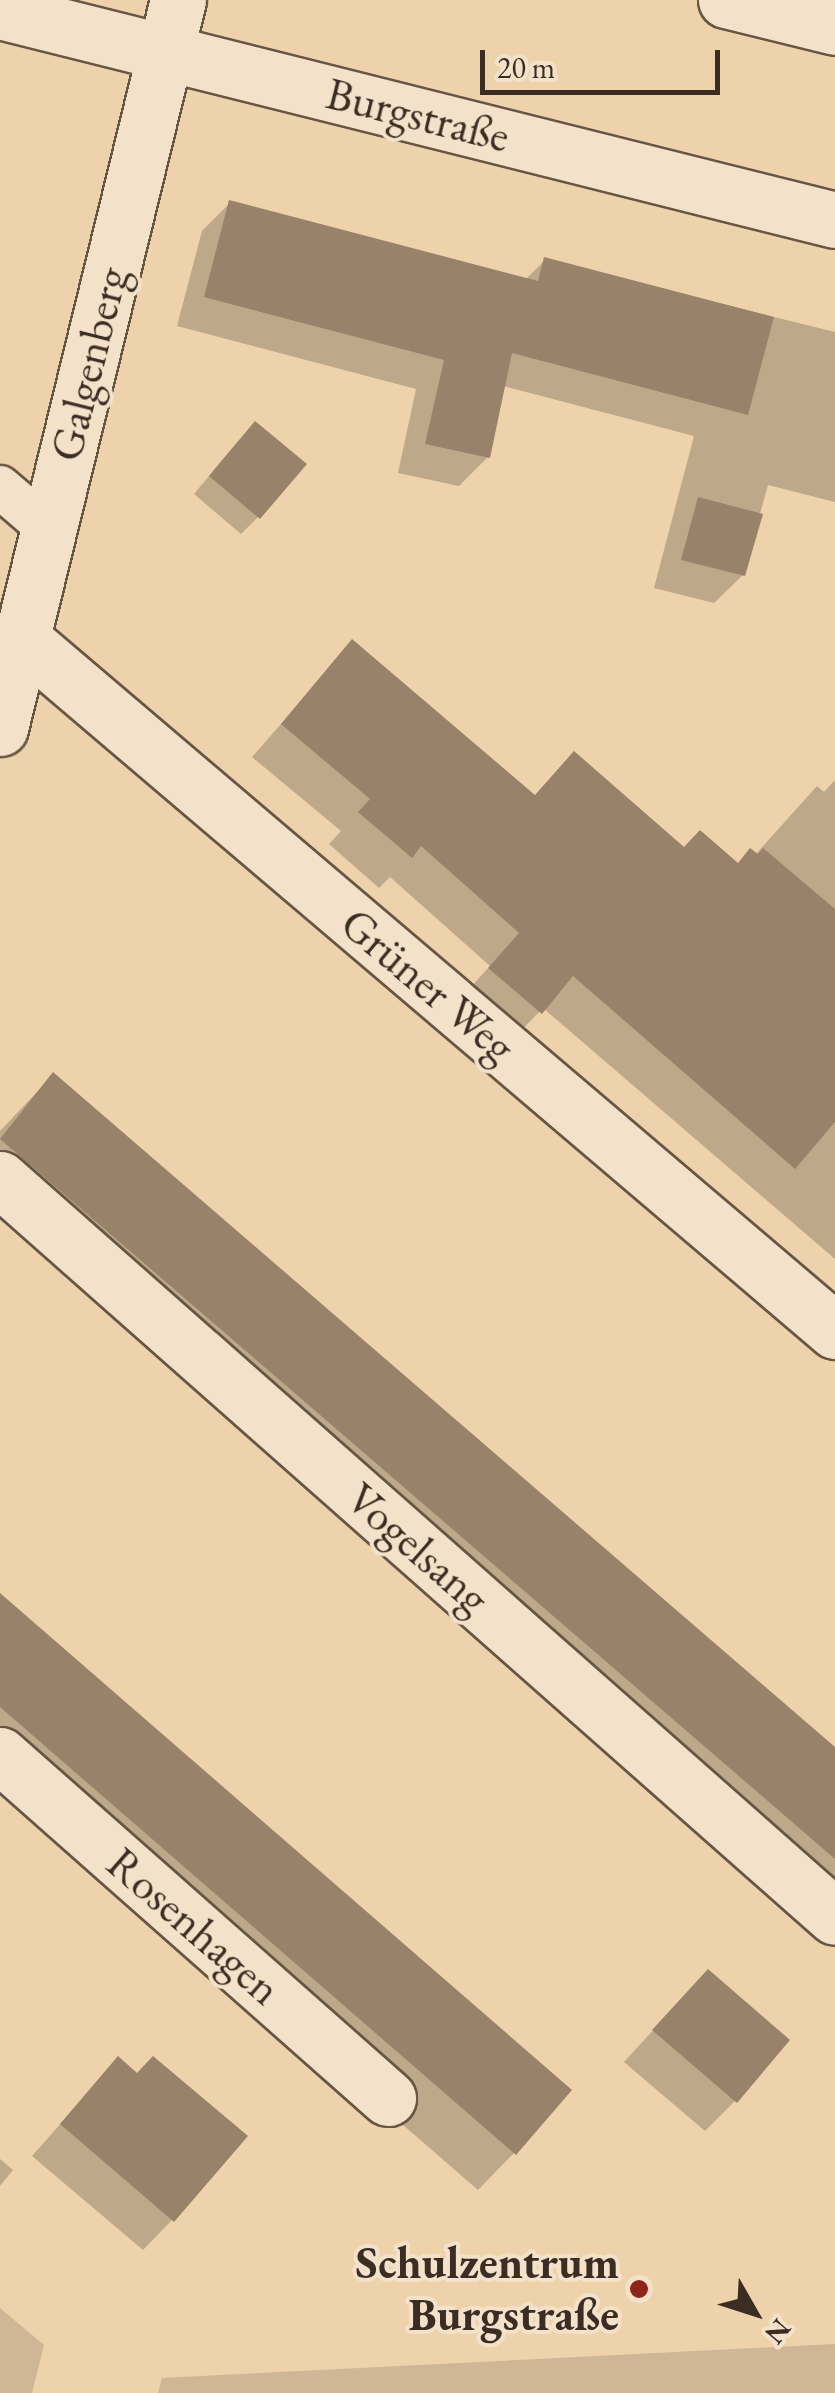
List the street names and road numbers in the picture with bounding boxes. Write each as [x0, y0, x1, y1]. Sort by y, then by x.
street label: Burgstraße [321, 66, 515, 164]
street label: Galgenberg [39, 262, 139, 466]
street label: Grüner Weg [330, 897, 526, 1073]
street label: Vogelsang [335, 1471, 501, 1625]
street label: Rosenhagen [96, 1836, 292, 2016]

